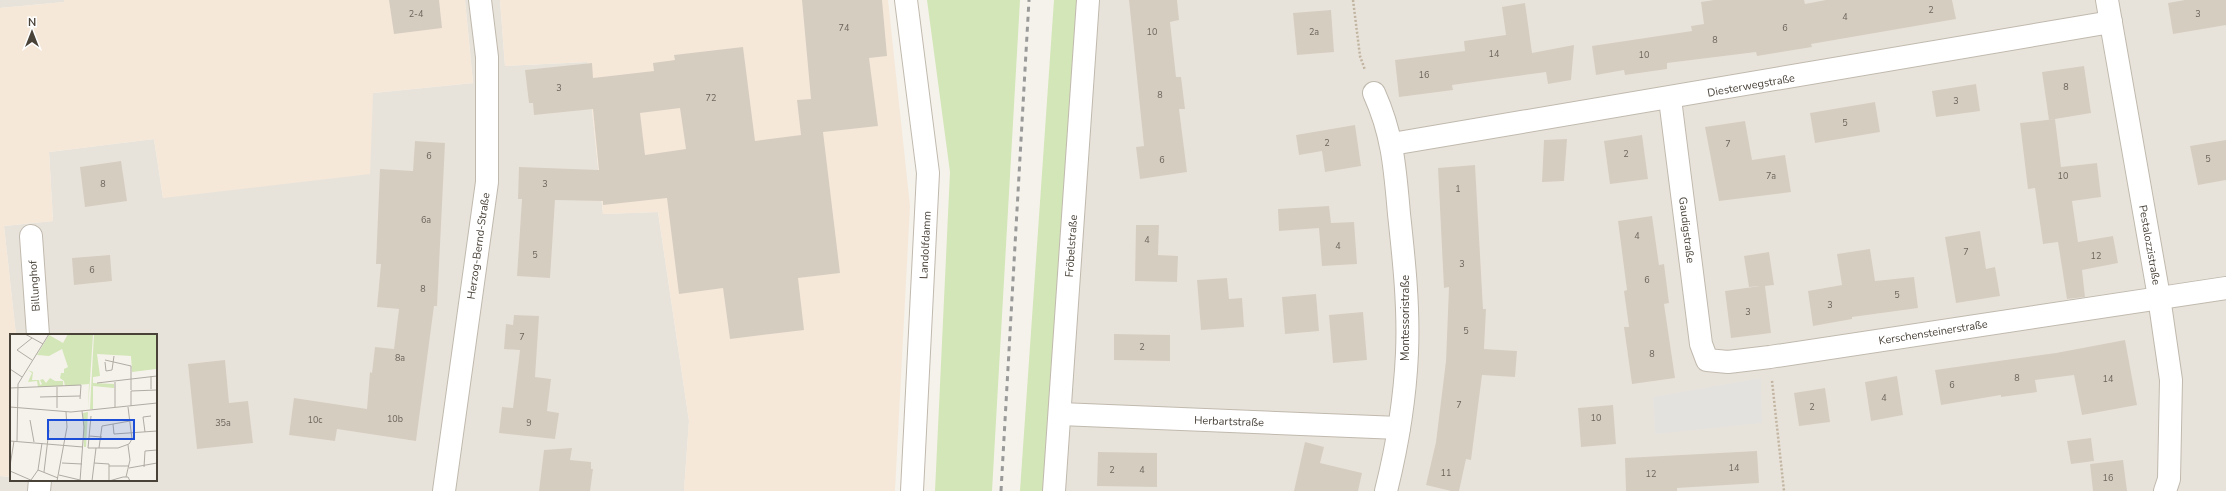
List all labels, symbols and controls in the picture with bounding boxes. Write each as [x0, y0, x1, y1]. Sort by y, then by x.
house number: 2 [1928, 4, 1934, 16]
house number: 2-4 [409, 8, 424, 20]
house number: 3 [2195, 8, 2201, 20]
house number: 4 [1842, 11, 1848, 23]
north arrow [12, 12, 52, 52]
text: N [28, 15, 36, 30]
house number: 74 [839, 22, 850, 34]
house number: 6 [1782, 22, 1788, 34]
house number: 10 [1147, 26, 1157, 38]
house number: 2a [1309, 26, 1319, 38]
house number: 8 [1712, 34, 1718, 46]
house number: 14 [1489, 48, 1500, 60]
house number: 10 [1639, 49, 1649, 61]
house number: 16 [1419, 69, 1429, 81]
street label: Diesterwegstraße [1706, 70, 1796, 101]
house number: 8 [2063, 81, 2069, 93]
house number: 3 [556, 82, 562, 94]
house number: 8 [1157, 89, 1163, 101]
house number: 72 [706, 92, 716, 104]
house number: 3 [1953, 95, 1959, 107]
house number: 5 [1842, 117, 1848, 129]
house number: 2 [1324, 137, 1330, 149]
house number: 7 [1725, 138, 1731, 150]
house number: 2 [1623, 148, 1629, 160]
house number: 6 [426, 150, 432, 162]
house number: 5 [2205, 153, 2211, 165]
house number: 6 [1159, 154, 1165, 166]
house number: 7a [1766, 170, 1776, 182]
house number: 10 [2058, 170, 2068, 182]
house number: 8 [100, 178, 106, 190]
house number: 3 [542, 178, 548, 190]
house number: 1 [1455, 183, 1461, 195]
street label: Herzog-Bernd-Straße [464, 192, 493, 300]
street label: Gaudigstraße [1675, 196, 1698, 264]
street label: Pestalozzistraße [2135, 204, 2164, 286]
street label: Landolfdamm [916, 211, 935, 280]
house number: 6a [421, 214, 431, 226]
street label: Fröbelstraße [1062, 214, 1081, 278]
house number: 4 [1634, 230, 1640, 242]
house number: 4 [1144, 234, 1150, 246]
house number: 4 [1335, 240, 1341, 252]
house number: 7 [1963, 246, 1969, 258]
house number: 5 [532, 249, 538, 261]
house number: 12 [2091, 250, 2101, 262]
house number: 3 [1459, 258, 1465, 270]
street label: Billunghof [25, 260, 44, 312]
house number: 6 [89, 264, 95, 276]
house number: 6 [1644, 274, 1650, 286]
street label: Montessoristraße [1398, 275, 1413, 361]
house number: 8 [420, 283, 426, 295]
house number: 5 [1894, 289, 1900, 301]
house number: 3 [1827, 299, 1833, 311]
house number: 3 [1745, 306, 1751, 318]
street label: Kerschensteinerstraße [1878, 316, 1989, 349]
house number: 5 [1463, 325, 1469, 337]
house number: 7 [519, 331, 525, 343]
inset map [10, 334, 157, 481]
house number: 2 [1139, 341, 1145, 353]
house number: 8 [1649, 348, 1655, 360]
house number: 8a [395, 352, 405, 364]
house number: 8 [2014, 372, 2020, 384]
house number: 14 [2103, 373, 2114, 385]
house number: 6 [1949, 379, 1955, 391]
house number: 4 [1881, 392, 1887, 404]
house number: 7 [1456, 399, 1462, 411]
house number: 2 [1809, 401, 1815, 413]
house number: 10 [1591, 412, 1601, 424]
house number: 10b [387, 413, 403, 425]
street label: Herbartstraße [1194, 413, 1264, 430]
house number: 10c [308, 414, 322, 426]
house number: 35a [215, 417, 231, 429]
house number: 9 [526, 417, 532, 429]
house number: 14 [1729, 462, 1740, 474]
house number: 2 [1109, 464, 1115, 476]
house number: 4 [1139, 464, 1145, 476]
house number: 11 [1441, 467, 1451, 479]
house number: 12 [1646, 468, 1656, 480]
house number: 16 [2103, 472, 2113, 484]

